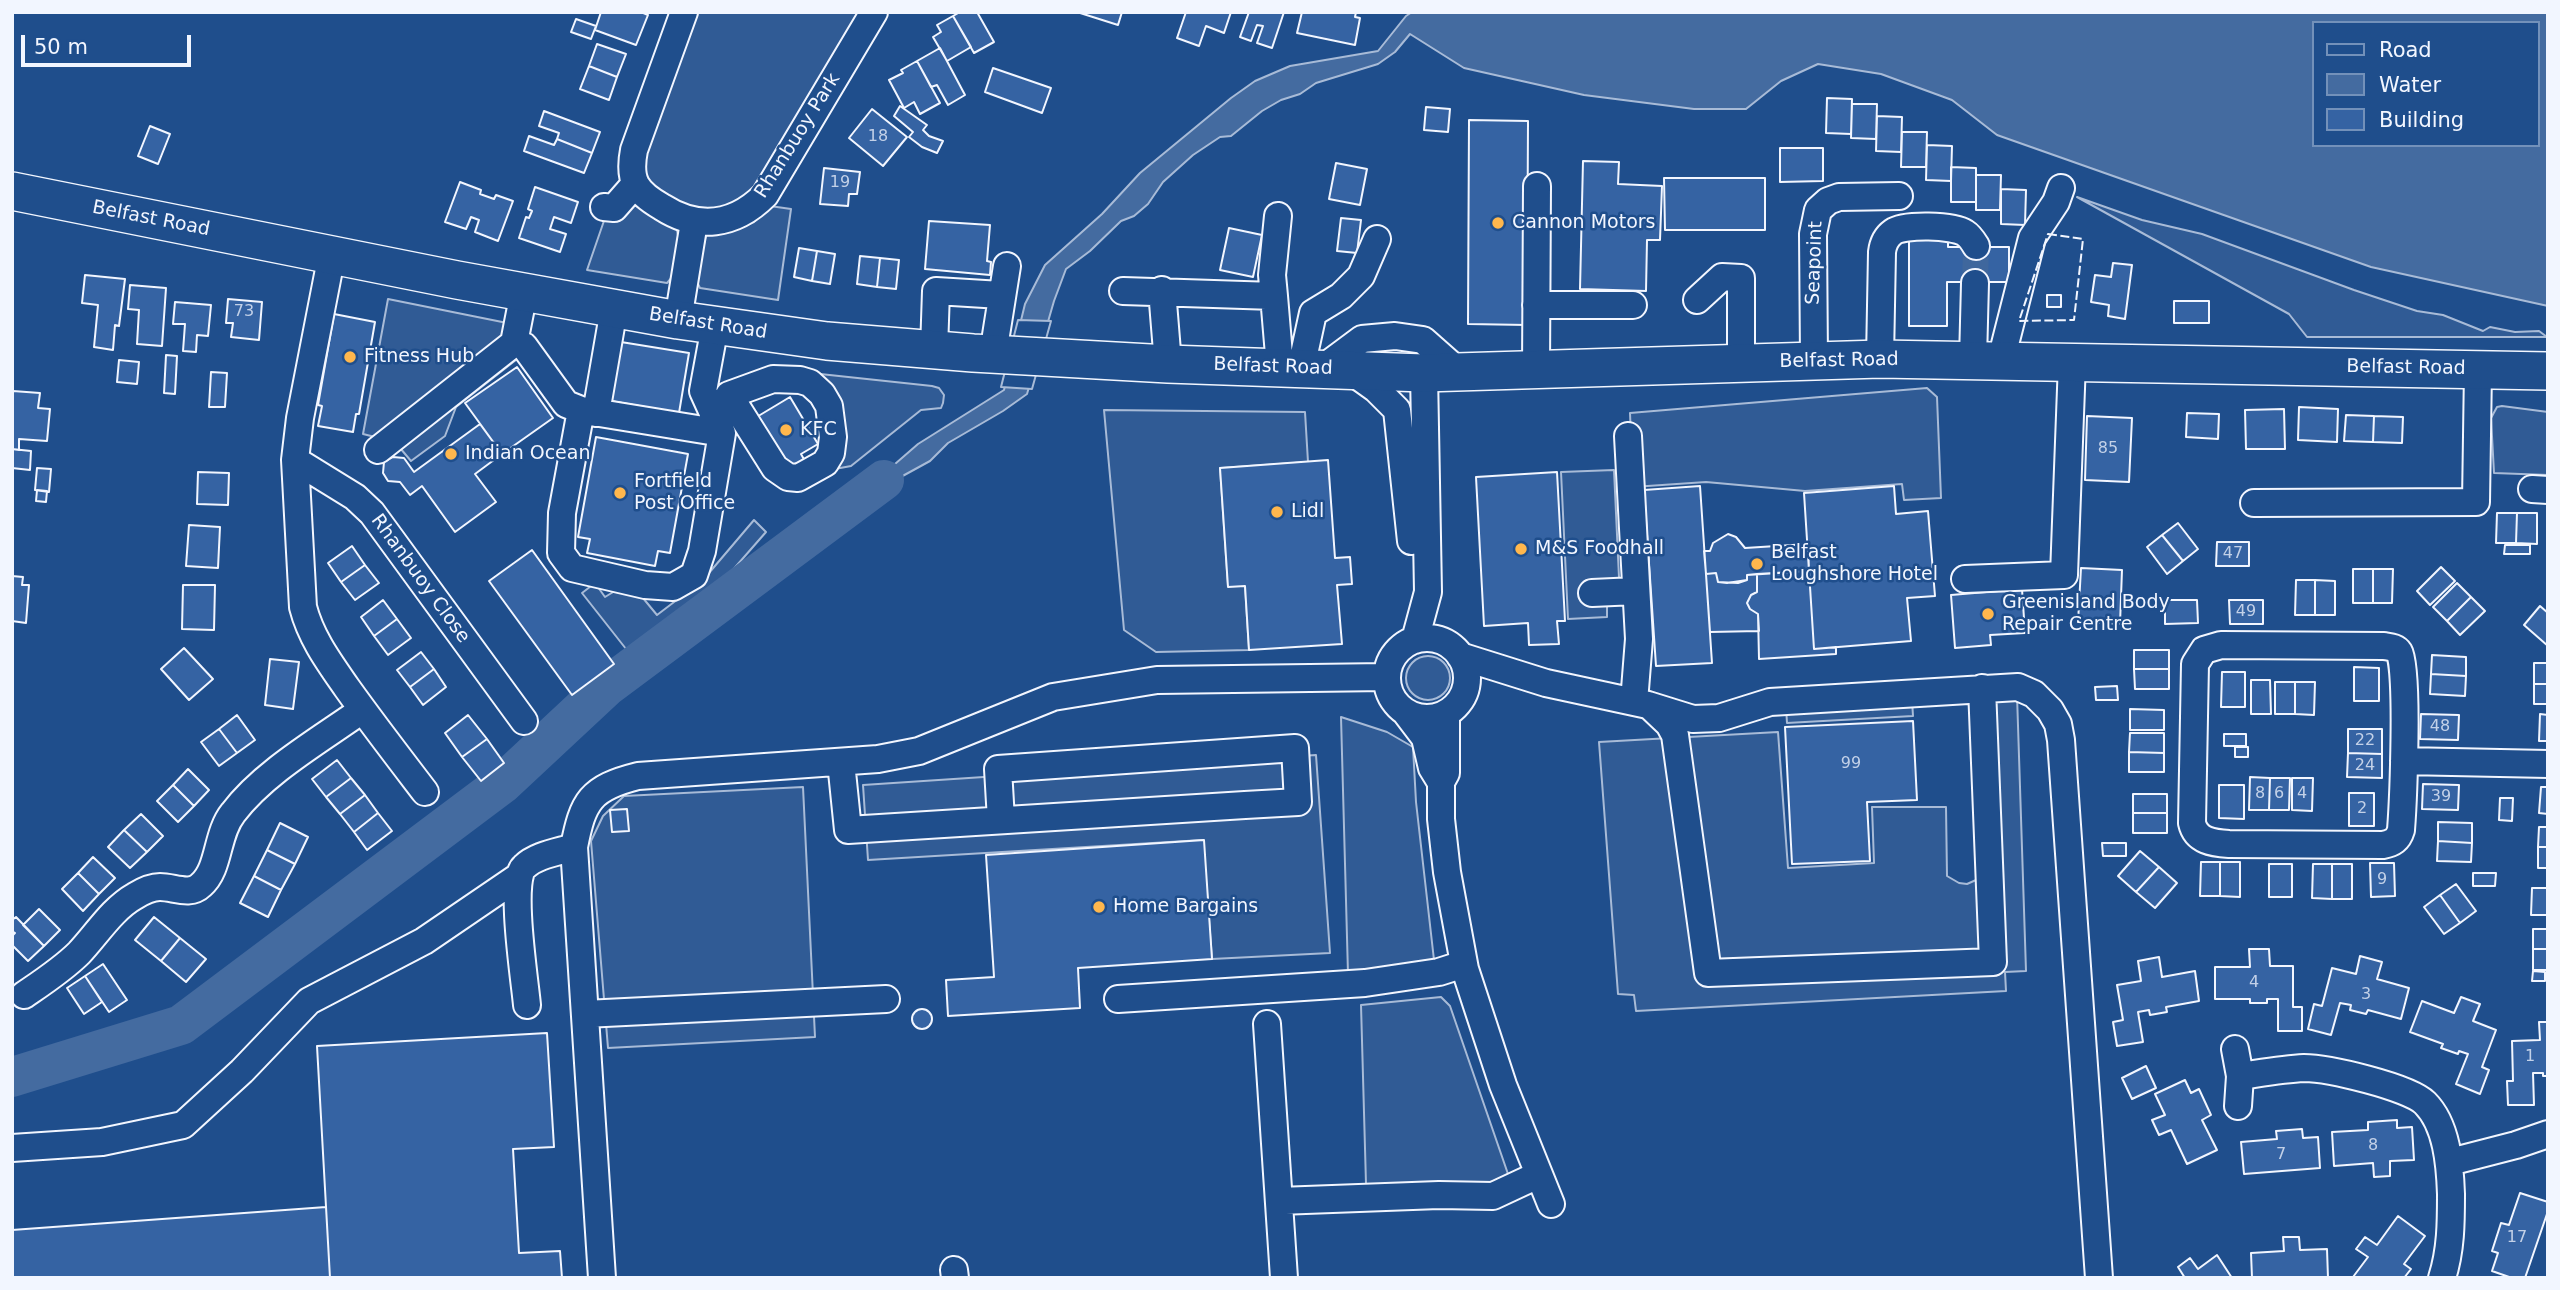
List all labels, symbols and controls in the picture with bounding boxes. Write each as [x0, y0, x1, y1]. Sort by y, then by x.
scale bar [24, 21, 194, 65]
legend [2312, 21, 2539, 147]
text: 50 m [34, 35, 88, 59]
text: Road [2379, 38, 2432, 62]
street label: Rhanbuoy Park [750, 69, 846, 203]
text: Water [2379, 73, 2441, 97]
text: Building [2379, 108, 2464, 132]
house number: 18 [868, 127, 888, 147]
house number: 19 [830, 173, 850, 193]
street label: Belfast Road [90, 196, 212, 242]
place label: Cannon Motors [1512, 212, 1656, 234]
marker: Cannon Motors [1490, 215, 1506, 231]
street label: Seapoint [1802, 221, 1828, 305]
house number: 73 [234, 302, 254, 322]
street label: Belfast Road [647, 303, 769, 345]
place label: Fitness Hub [364, 346, 474, 368]
marker: Fitness Hub [342, 349, 358, 365]
street label: Belfast Road [1779, 349, 1899, 373]
street label: Belfast Road [1213, 354, 1333, 380]
street label: Belfast Road [2346, 356, 2466, 380]
place label: KFC [800, 419, 837, 441]
marker: KFC [778, 422, 794, 438]
house number: 85 [2098, 439, 2118, 459]
place label: Indian Ocean [465, 443, 590, 465]
marker: Indian Ocean [443, 446, 459, 462]
place label: Fortfield Post Office [634, 471, 735, 515]
marker: Fortfield Post Office [612, 485, 628, 501]
place label: Lidl [1291, 501, 1324, 523]
marker: Lidl [1269, 504, 1285, 520]
street label: Rhanbuoy Close [366, 510, 474, 648]
place label: M&S Foodhall [1535, 538, 1664, 560]
marker: M&S Foodhall [1513, 541, 1529, 557]
place label: Belfast Loughshore Hotel [1771, 542, 1938, 586]
house number: 47 [2223, 544, 2243, 564]
marker: Belfast Loughshore Hotel [1749, 556, 1765, 572]
place label: Greenisland Body Repair Centre [2002, 592, 2170, 636]
house number: 49 [2236, 602, 2256, 622]
marker: Greenisland Body Repair Centre [1980, 606, 1996, 622]
house number: 48 [2430, 717, 2450, 737]
house number: 22 [2355, 731, 2375, 751]
house number: 99 [1841, 754, 1861, 774]
house number: 24 [2355, 756, 2375, 776]
house number: 8 [2255, 784, 2265, 804]
house number: 6 [2274, 784, 2284, 804]
house number: 4 [2297, 784, 2307, 804]
house number: 39 [2431, 787, 2451, 807]
house number: 2 [2357, 799, 2367, 819]
house number: 9 [2377, 870, 2387, 890]
place label: Home Bargains [1113, 896, 1258, 918]
marker: Home Bargains [1091, 899, 1107, 915]
house number: 4 [2249, 973, 2259, 993]
house number: 3 [2361, 985, 2371, 1005]
house number: 1 [2525, 1047, 2535, 1067]
house number: 8 [2368, 1136, 2378, 1156]
house number: 7 [2276, 1145, 2286, 1165]
house number: 17 [2507, 1228, 2527, 1248]

